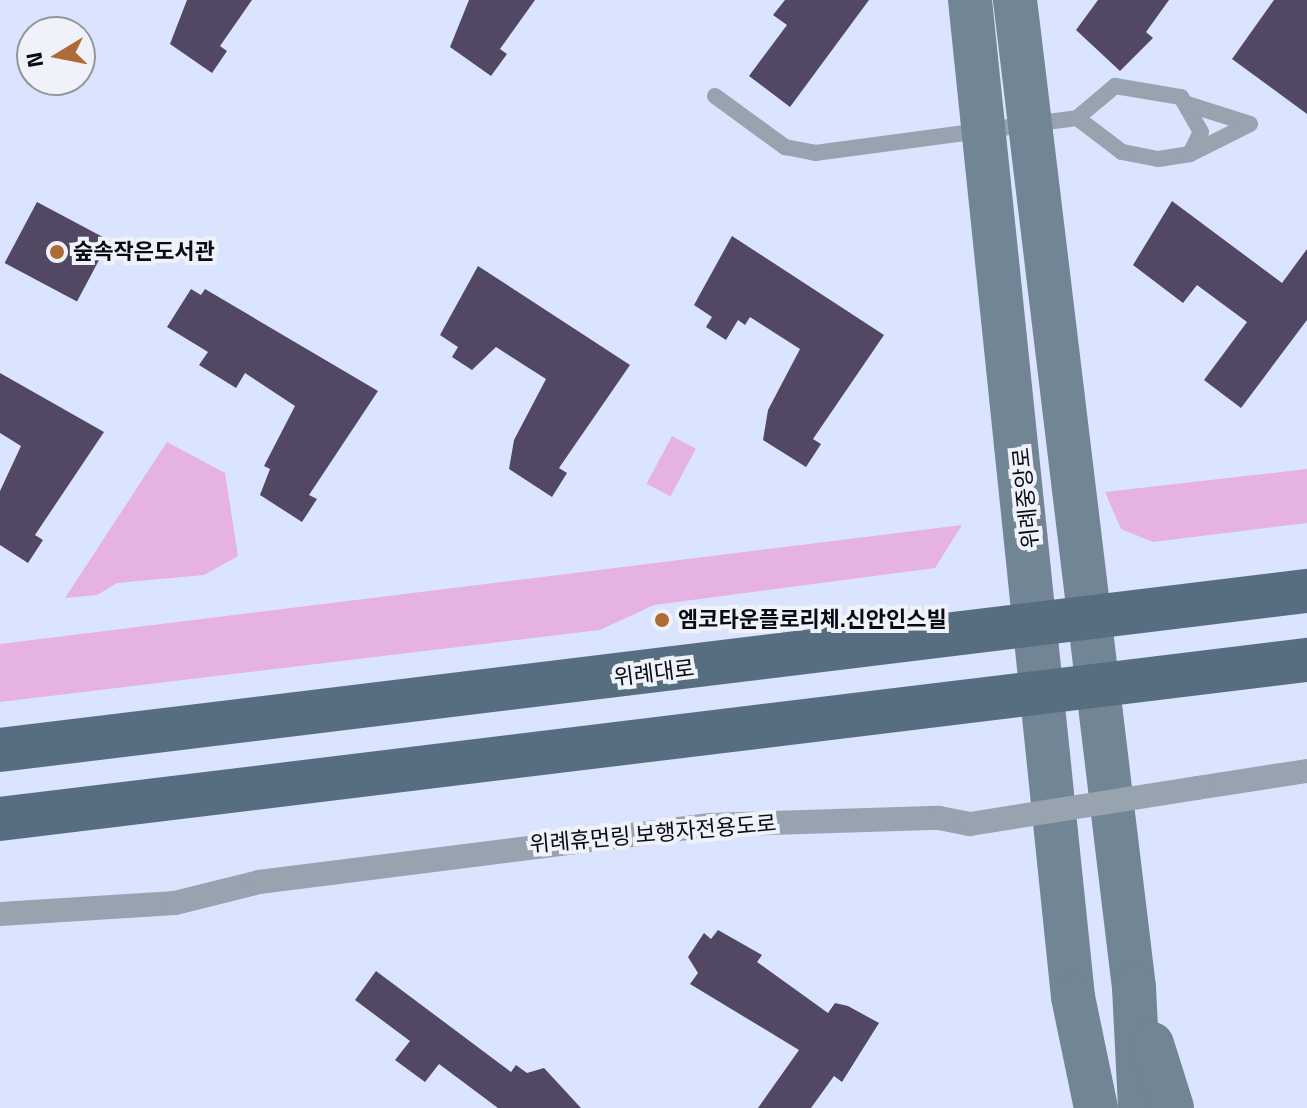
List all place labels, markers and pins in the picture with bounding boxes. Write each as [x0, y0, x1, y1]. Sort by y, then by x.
place label: 숲속작은도서관 [73, 239, 215, 265]
marker: 숲속작은도서관 [48, 243, 66, 261]
place label: 엠코타운플로리체.신안인스빌 [678, 607, 947, 633]
marker: 엠코타운플로리체.신안인스빌 [653, 611, 671, 629]

